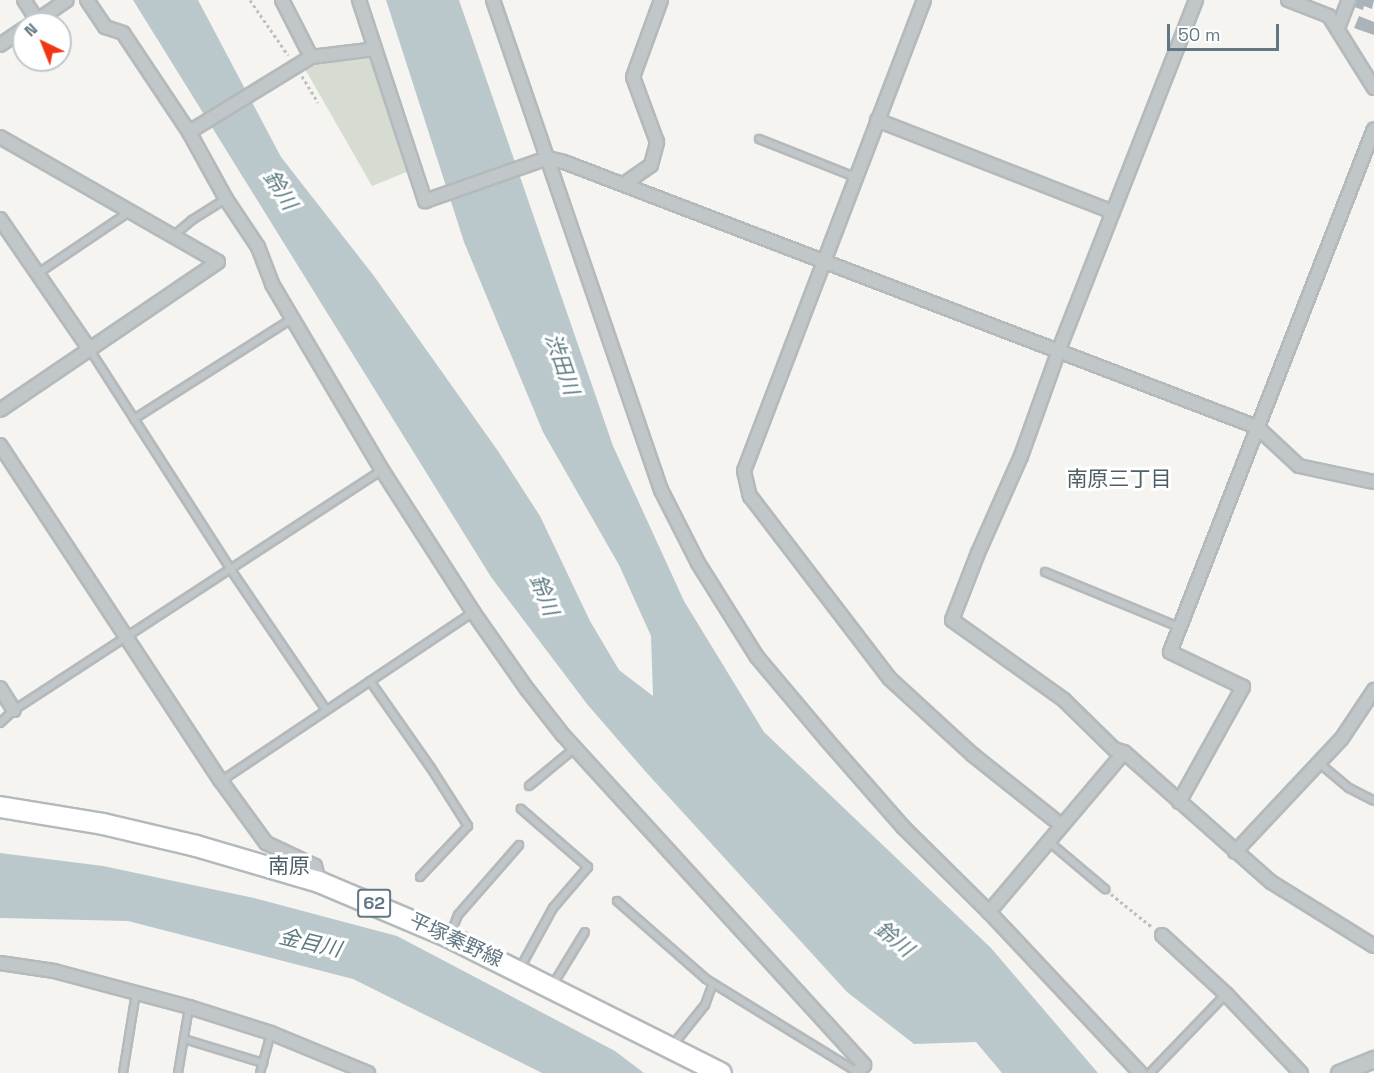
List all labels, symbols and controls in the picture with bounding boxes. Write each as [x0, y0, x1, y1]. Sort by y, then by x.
north arrow [12, 12, 72, 72]
scale bar [1170, 12, 1282, 50]
text: N [20, 19, 42, 41]
text: 50 m [1178, 23, 1220, 46]
water label: 鈴川 [258, 166, 302, 214]
water label: 渋田川 [540, 330, 584, 398]
district label: 南原三丁目 [1067, 466, 1171, 492]
water label: 鈴川 [524, 571, 564, 619]
district label: 南原 [268, 853, 310, 879]
road number: 62 [356, 888, 392, 918]
street label: 平塚秦野線 [406, 908, 506, 972]
water label: 鈴川 [870, 916, 918, 962]
water label: 金目川 [276, 924, 344, 962]

